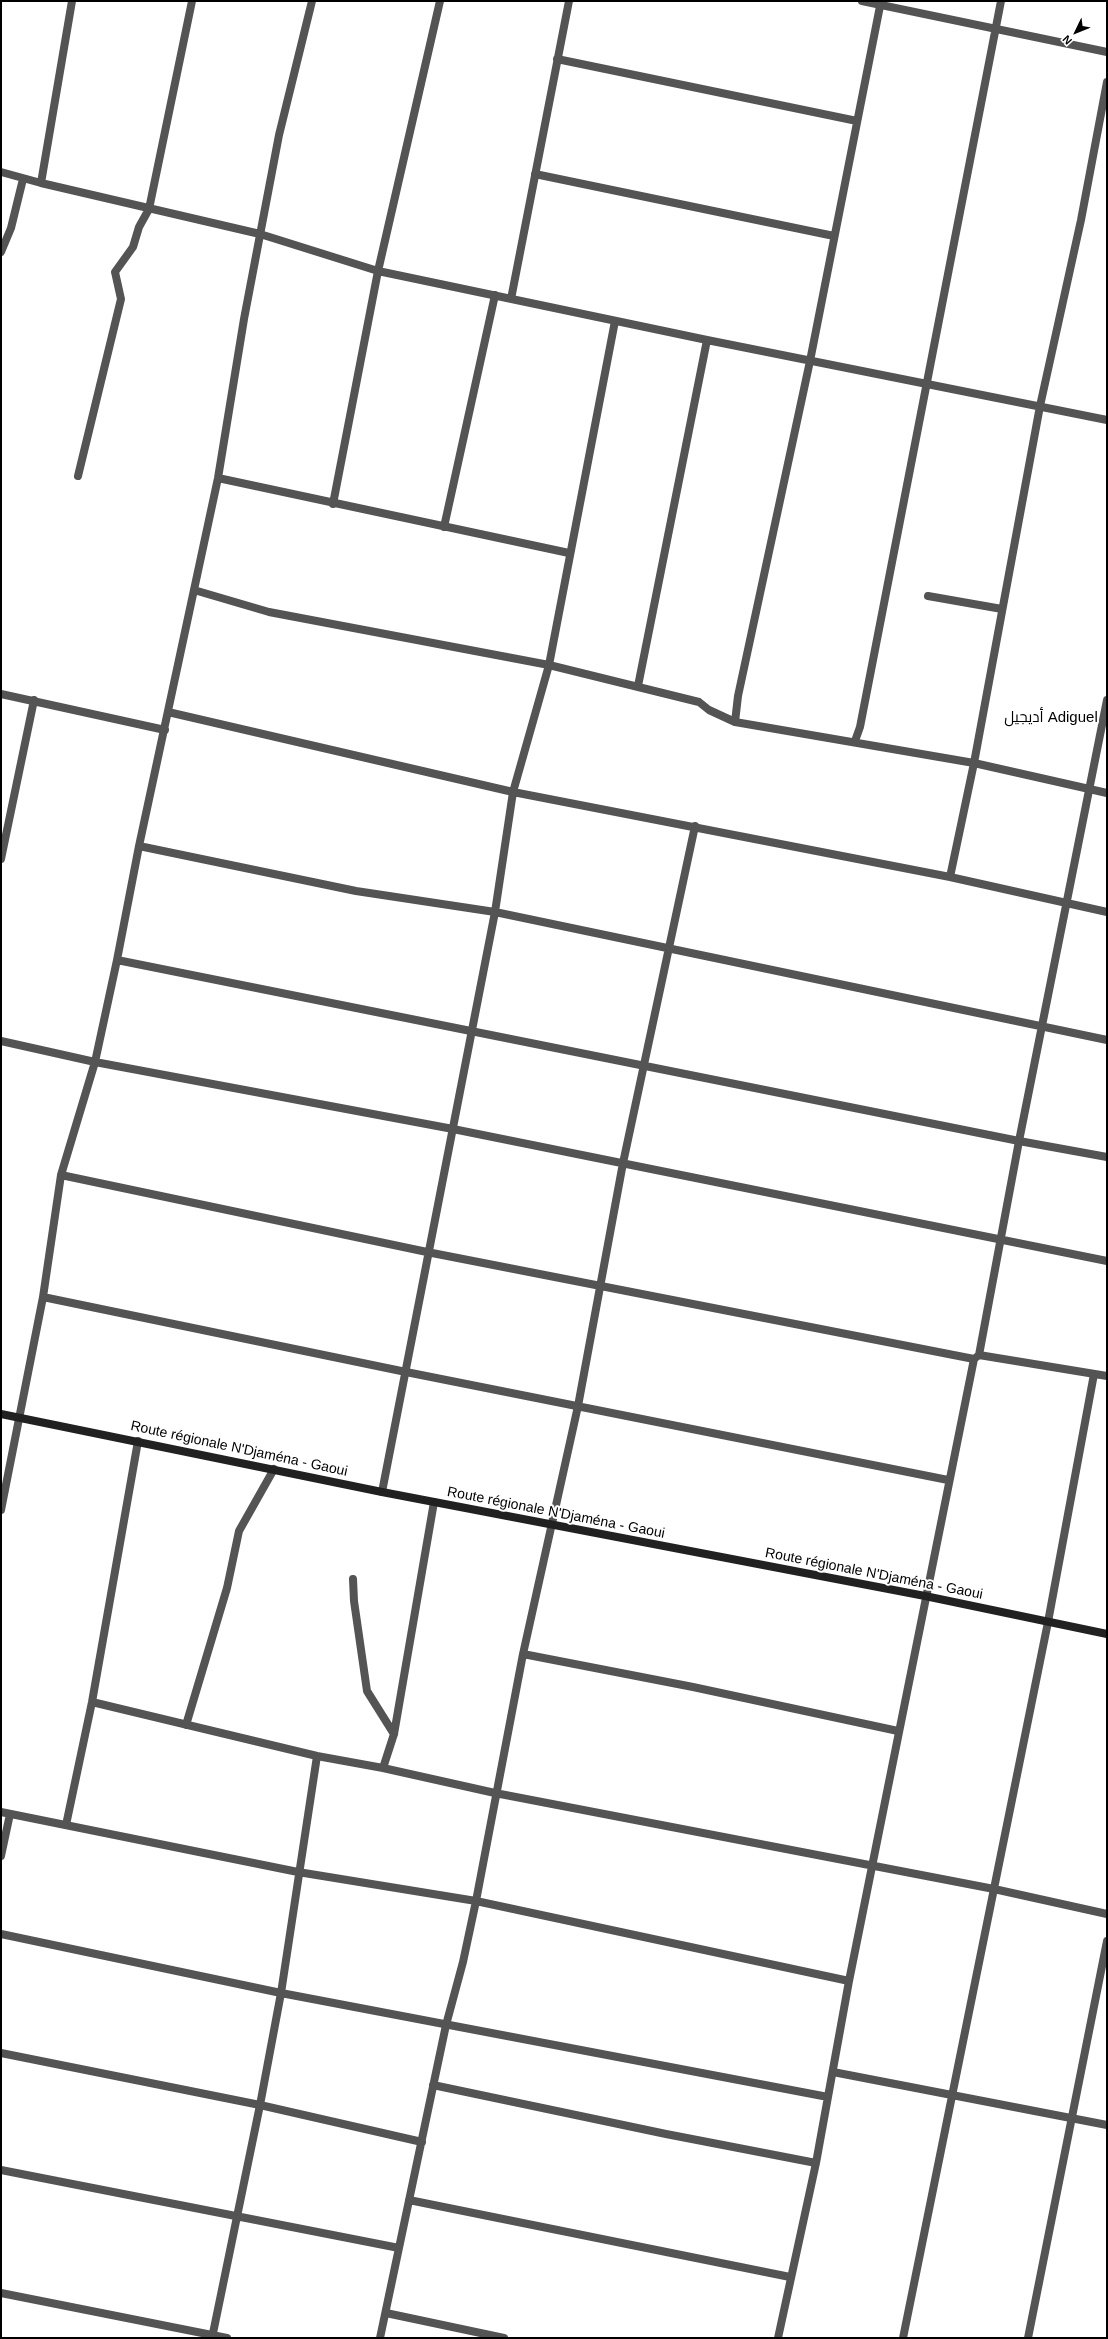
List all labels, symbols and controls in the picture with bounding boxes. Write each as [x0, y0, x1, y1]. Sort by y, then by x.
north arrow [1056, 12, 1096, 52]
text: N [1060, 33, 1074, 47]
district label: أديجيل Adiguel [1004, 709, 1098, 727]
street label: Route régionale N'Djaména - Gaoui [129, 1418, 349, 1480]
street label: Route régionale N'Djaména - Gaoui [446, 1484, 666, 1542]
street label: Route régionale N'Djaména - Gaoui [764, 1545, 984, 1603]

